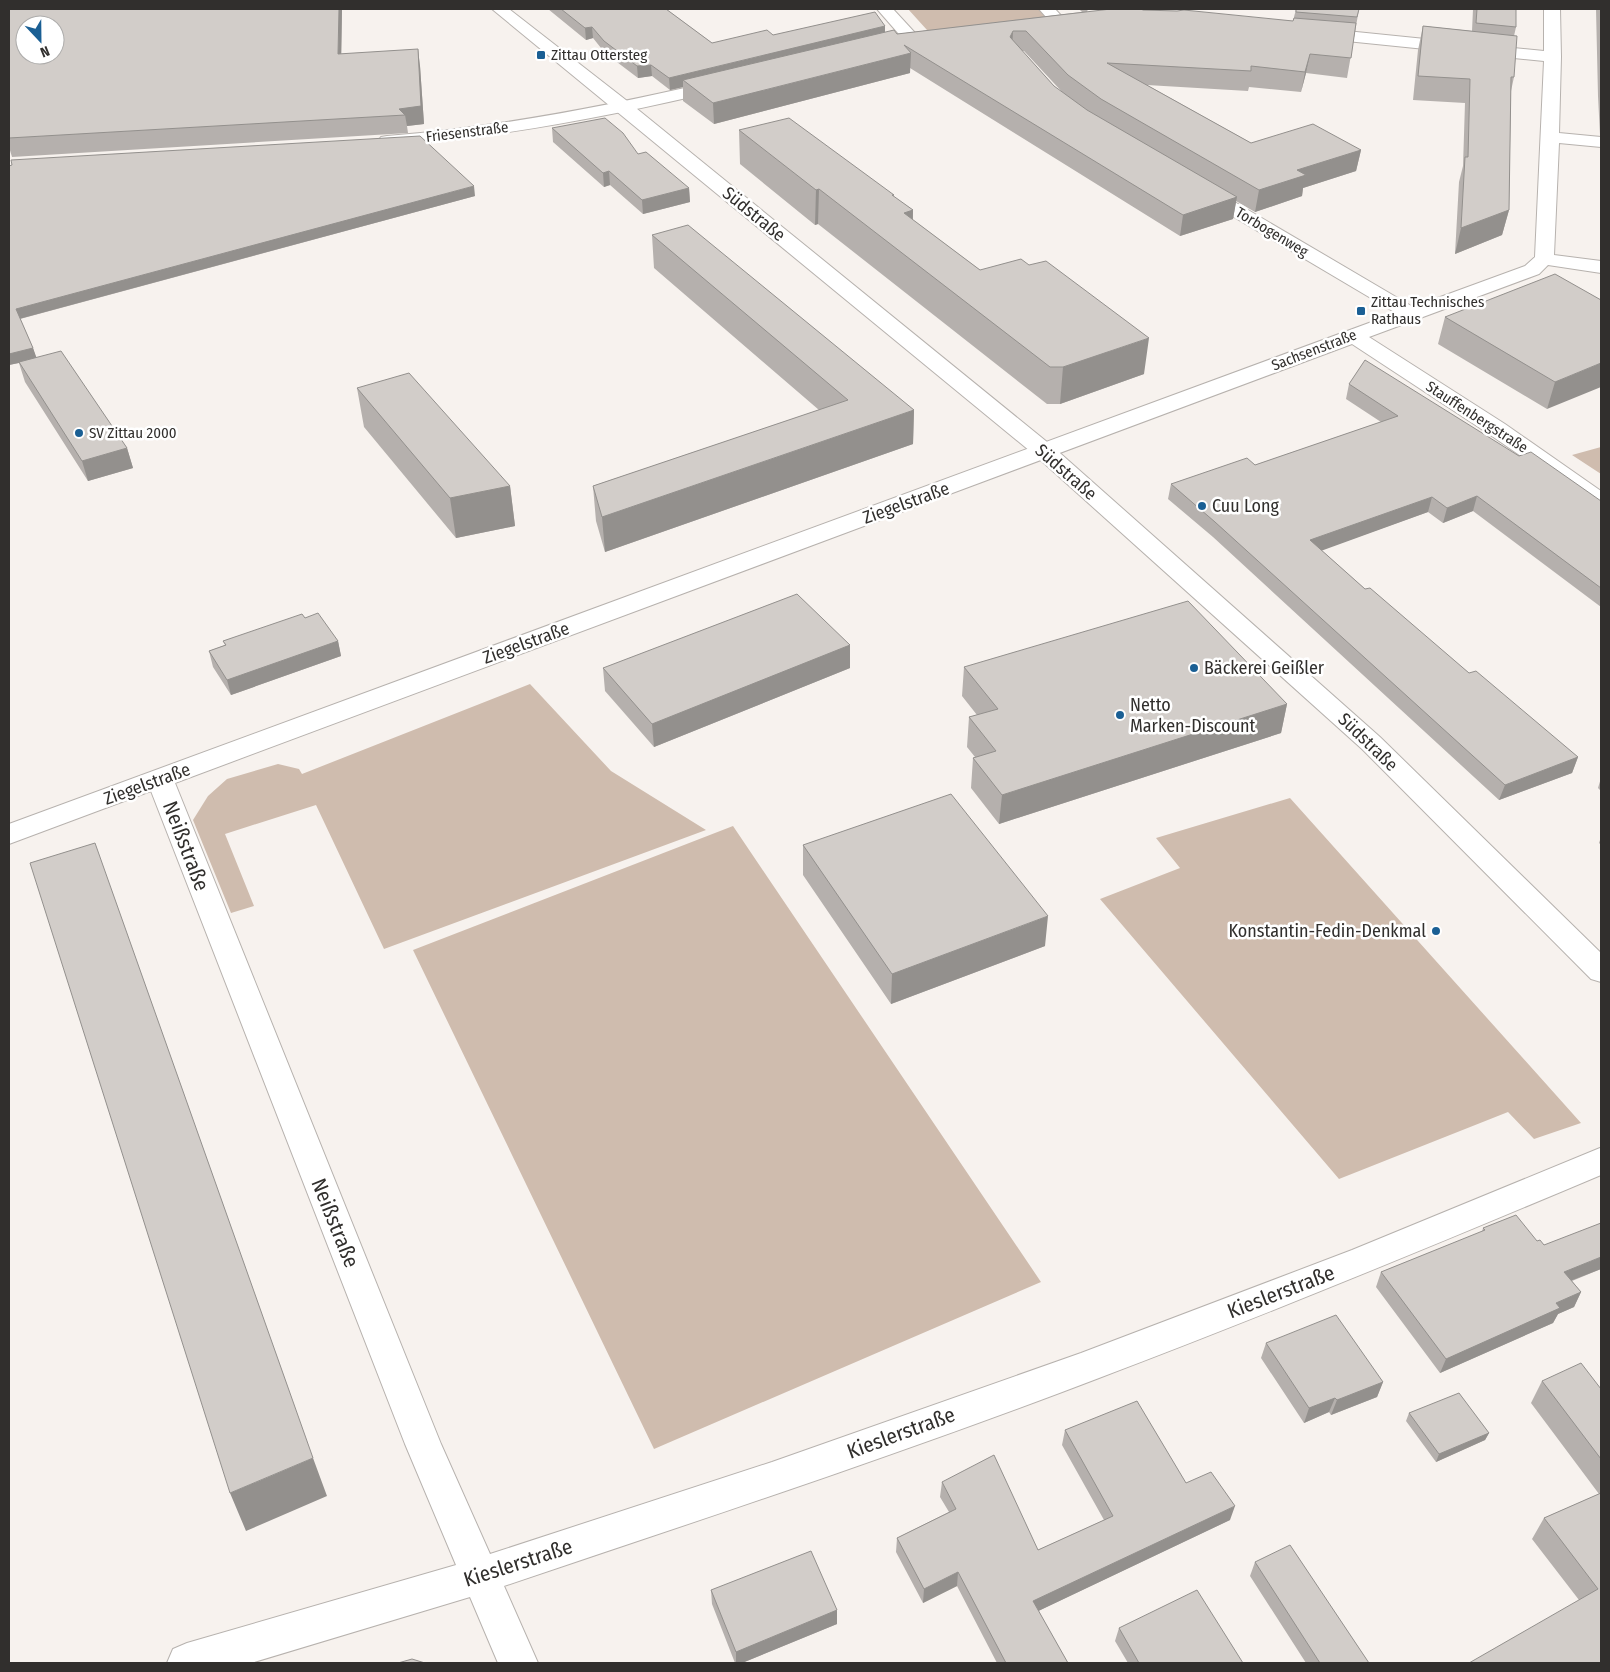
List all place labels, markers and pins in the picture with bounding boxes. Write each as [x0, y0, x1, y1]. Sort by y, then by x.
place label: Zittau Ottersteg [551, 46, 647, 64]
marker: Zittau Ottersteg [535, 49, 547, 61]
place label: Zittau Technisches Rathaus [1371, 293, 1484, 328]
marker: Zittau Technisches Rathaus [1355, 305, 1367, 317]
place label: SV Zittau 2000 [89, 424, 177, 442]
marker: SV Zittau 2000 [73, 427, 85, 439]
place label: Cuu Long [1212, 495, 1279, 517]
marker: Cuu Long [1196, 500, 1208, 512]
place label: Bäckerei Geißler [1204, 657, 1325, 679]
marker: Bäckerei Geißler [1188, 662, 1200, 674]
place label: Netto Marken-Discount [1130, 694, 1256, 737]
marker: Netto Marken-Discount [1114, 709, 1126, 721]
place label: Konstantin-Fedin-Denkmal [1229, 920, 1426, 942]
marker: Konstantin-Fedin-Denkmal [1430, 925, 1442, 937]

